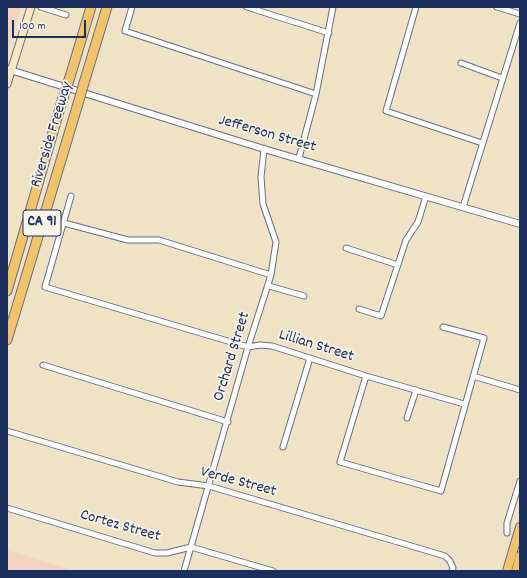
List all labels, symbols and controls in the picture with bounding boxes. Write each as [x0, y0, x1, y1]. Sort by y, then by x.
scale bar [14, 12, 88, 38]
text: 100 m [19, 18, 46, 35]
street label: Riverside Freeway [28, 80, 78, 190]
street label: Jefferson Street [216, 112, 318, 158]
road number: CA 91 [23, 210, 61, 236]
street label: Orchard Street [210, 310, 256, 404]
street label: Lillian Street [276, 326, 356, 368]
street label: Verde Street [198, 464, 278, 502]
street label: Cortez Street [78, 506, 162, 548]

